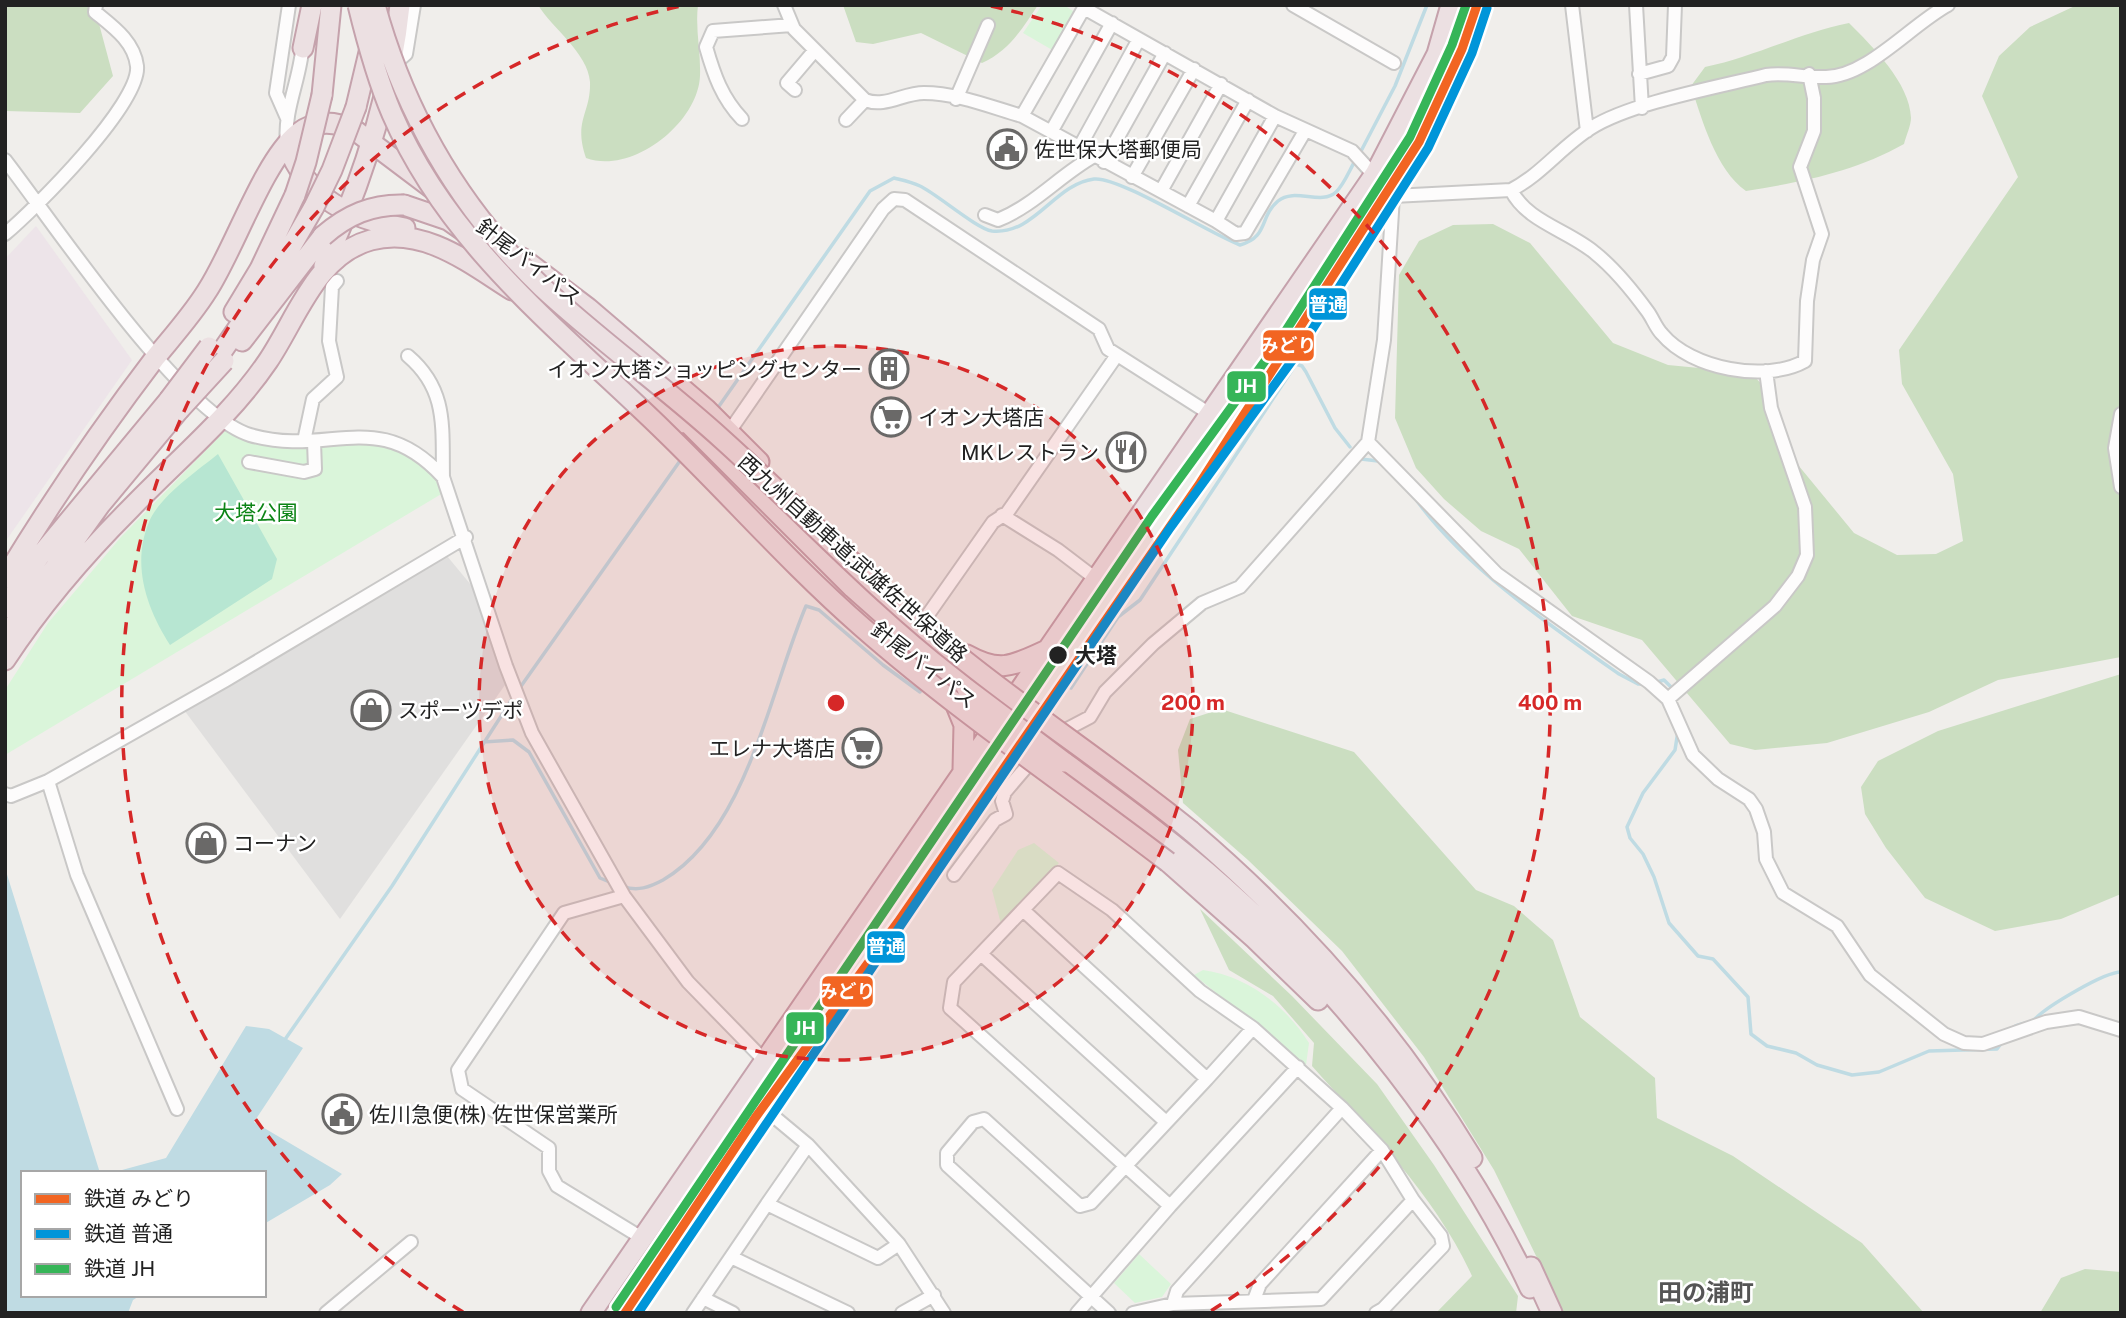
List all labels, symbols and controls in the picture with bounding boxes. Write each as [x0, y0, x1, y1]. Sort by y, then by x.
public building icon: 佐世保大塔郵便局 [986, 128, 1028, 170]
place label: 佐世保大塔郵便局 [1034, 137, 1202, 162]
street label: 針尾バイパス [472, 213, 586, 311]
line badge: 普通 [1308, 287, 1348, 321]
text: 普通 [1309, 293, 1347, 315]
line badge: みどり [1262, 329, 1315, 362]
text: みどり [1259, 334, 1317, 356]
building icon: イオン大塔ショッピングセンター [868, 348, 910, 390]
place label: イオン大塔ショッピングセンター [547, 357, 862, 382]
line badge: JH [1226, 370, 1267, 403]
text: JH [1235, 375, 1257, 397]
supermarket icon: イオン大塔店 [870, 396, 912, 438]
place label: イオン大塔店 [918, 405, 1044, 430]
restaurant icon: MKレストラン [1105, 431, 1147, 473]
place label: MKレストラン [961, 440, 1099, 465]
street label: 西九州自動車道;武雄佐世保道路 [734, 449, 972, 667]
park label: 大塔公園 [214, 500, 298, 525]
street label: 針尾バイパス [867, 616, 981, 714]
place label: 大塔 [1075, 643, 1117, 668]
marker: 大塔 [1047, 644, 1069, 666]
shop icon: スポーツデポ [350, 689, 392, 731]
text: 200 m [1161, 690, 1225, 715]
text: 400 m [1518, 690, 1582, 715]
centre of rings [824, 691, 848, 715]
place label: スポーツデポ [398, 698, 524, 723]
supermarket icon: エレナ大塔店 [841, 727, 883, 769]
place label: エレナ大塔店 [709, 736, 835, 761]
shop icon: コーナン [185, 822, 227, 864]
place label: コーナン [233, 831, 317, 856]
line badge: 普通 [866, 930, 906, 964]
text: 普通 [867, 935, 905, 957]
line badge: みどり [821, 975, 874, 1008]
text: みどり [818, 980, 876, 1002]
line badge: JH [785, 1011, 825, 1045]
text: JH [794, 1017, 816, 1039]
public building icon: 佐川急便(株) 佐世保営業所 [321, 1093, 363, 1135]
place label: 佐川急便(株) 佐世保営業所 [369, 1102, 618, 1127]
legend [21, 1171, 266, 1297]
text: 鉄道 みどり [84, 1186, 194, 1211]
text: 鉄道 普通 [84, 1221, 173, 1246]
text: 鉄道 JH [84, 1256, 155, 1281]
district label: 田の浦町 [1658, 1278, 1754, 1306]

